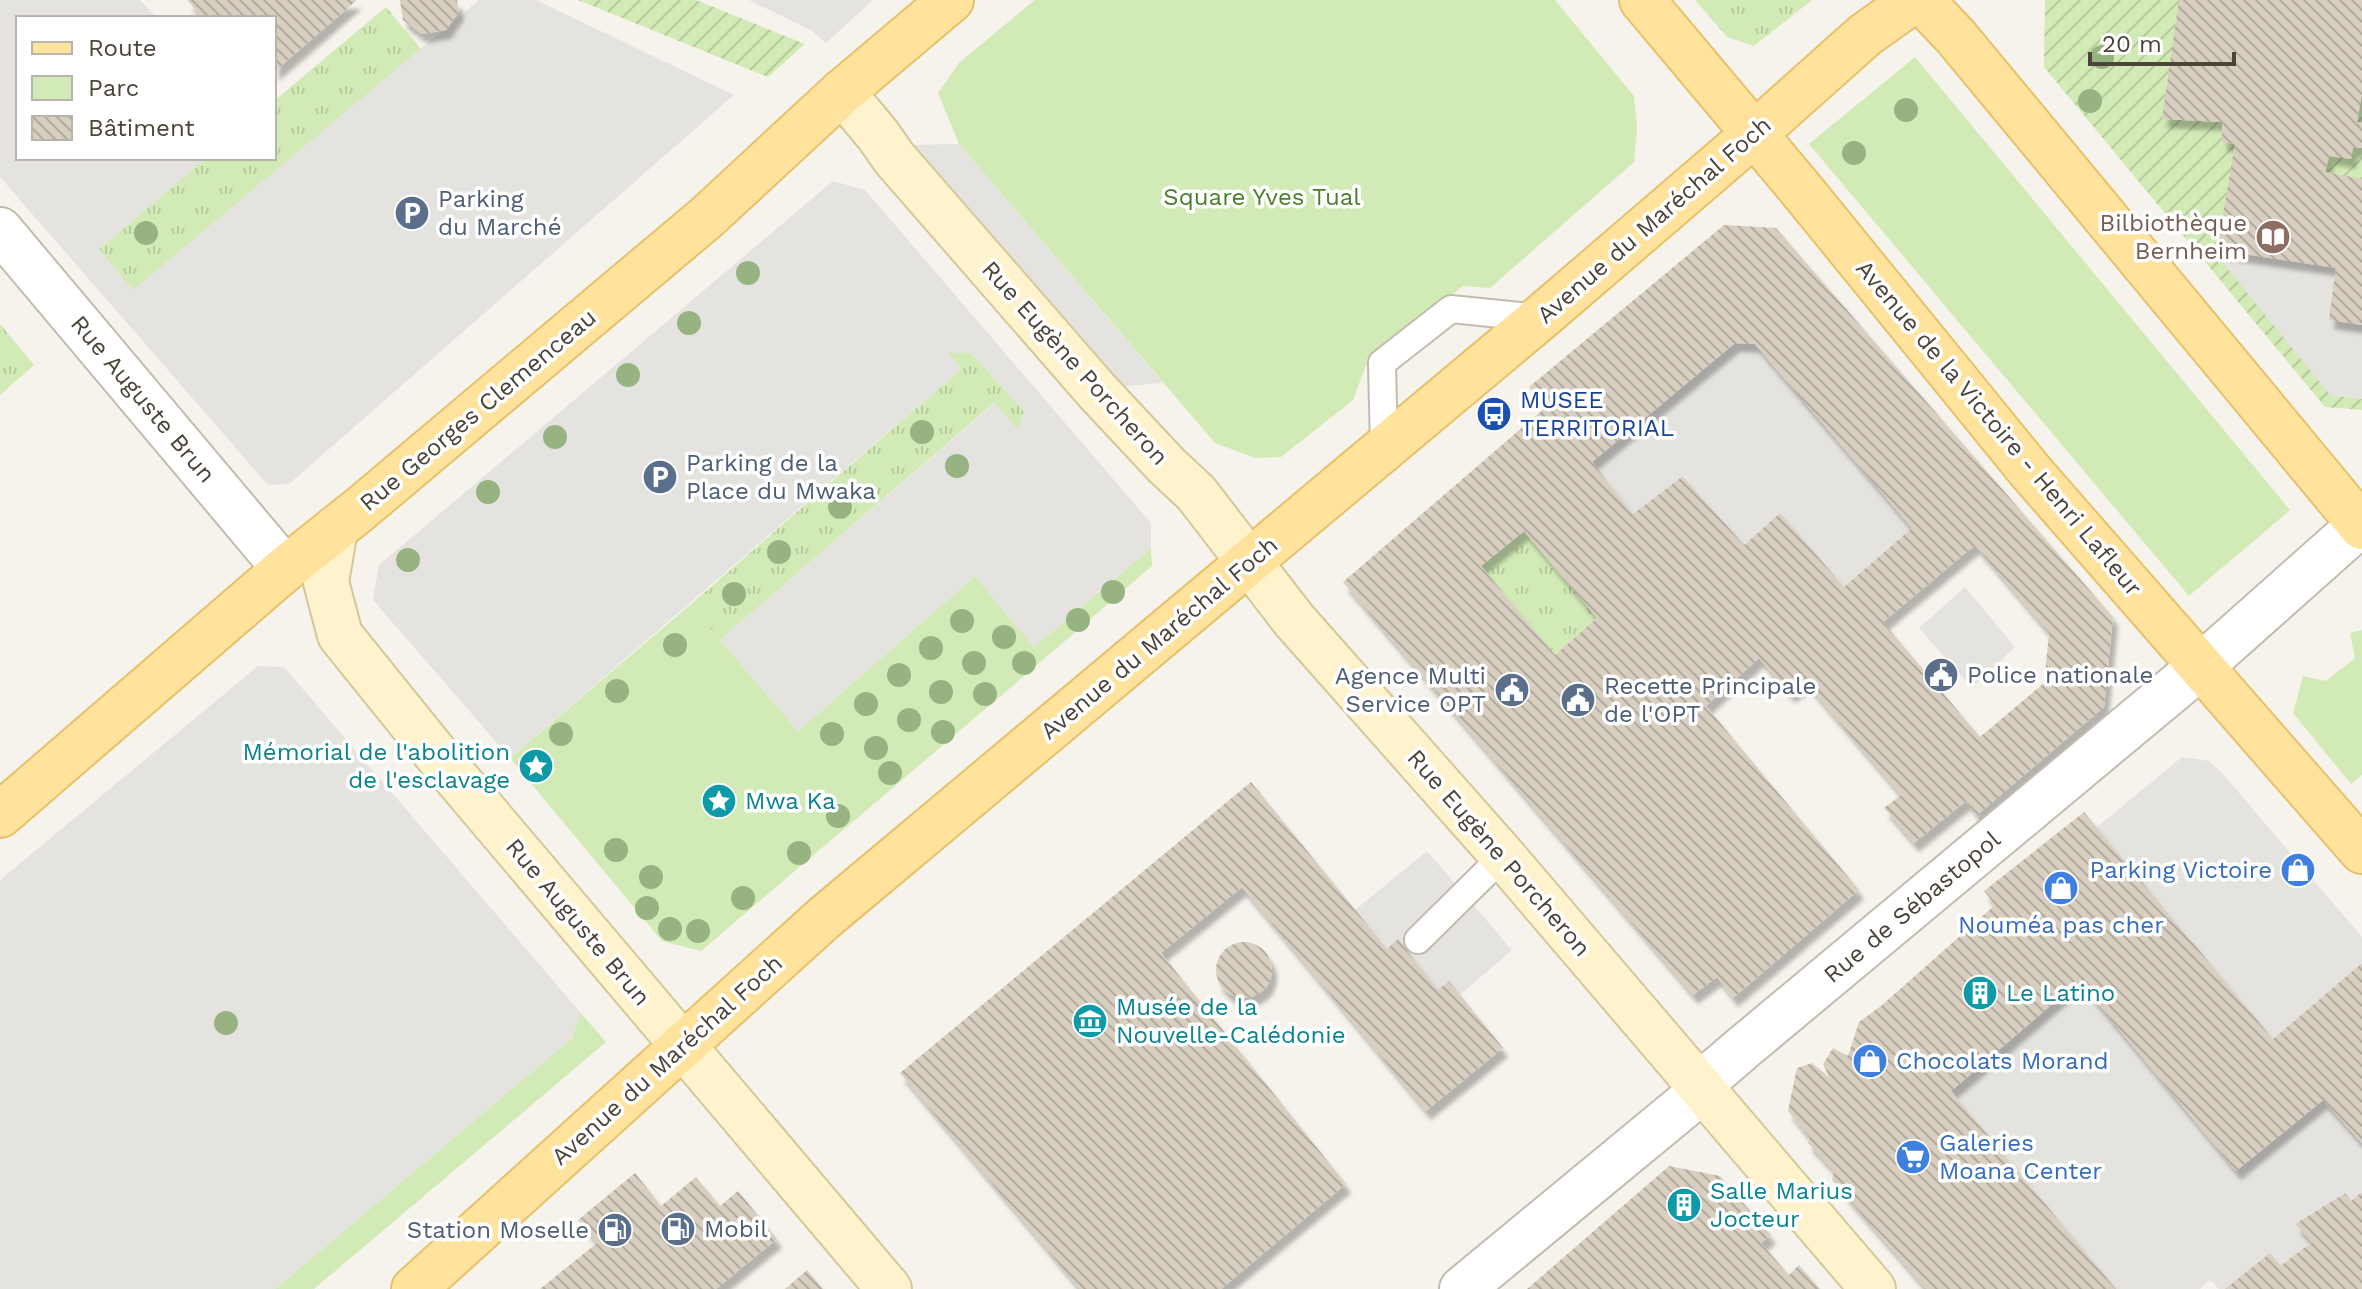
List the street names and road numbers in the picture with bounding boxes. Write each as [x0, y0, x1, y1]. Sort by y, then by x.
street label: Avenue du Maréchal Foch [1531, 111, 1777, 329]
street label: Avenue de la Victoire - Henri Lafleur [1850, 254, 2148, 602]
street label: Rue Eugène Porcheron [976, 255, 1174, 471]
street label: Rue Georges Clemenceau [354, 303, 602, 517]
street label: Rue Auguste Brun [65, 310, 221, 488]
street label: Avenue du Maréchal Foch [1035, 531, 1283, 745]
street label: Rue Eugène Porcheron [1402, 744, 1596, 962]
street label: Rue de Sébastopol [1818, 825, 2006, 989]
street label: Rue Auguste Brun [500, 833, 656, 1011]
street label: Avenue du Maréchal Foch [546, 949, 788, 1171]

